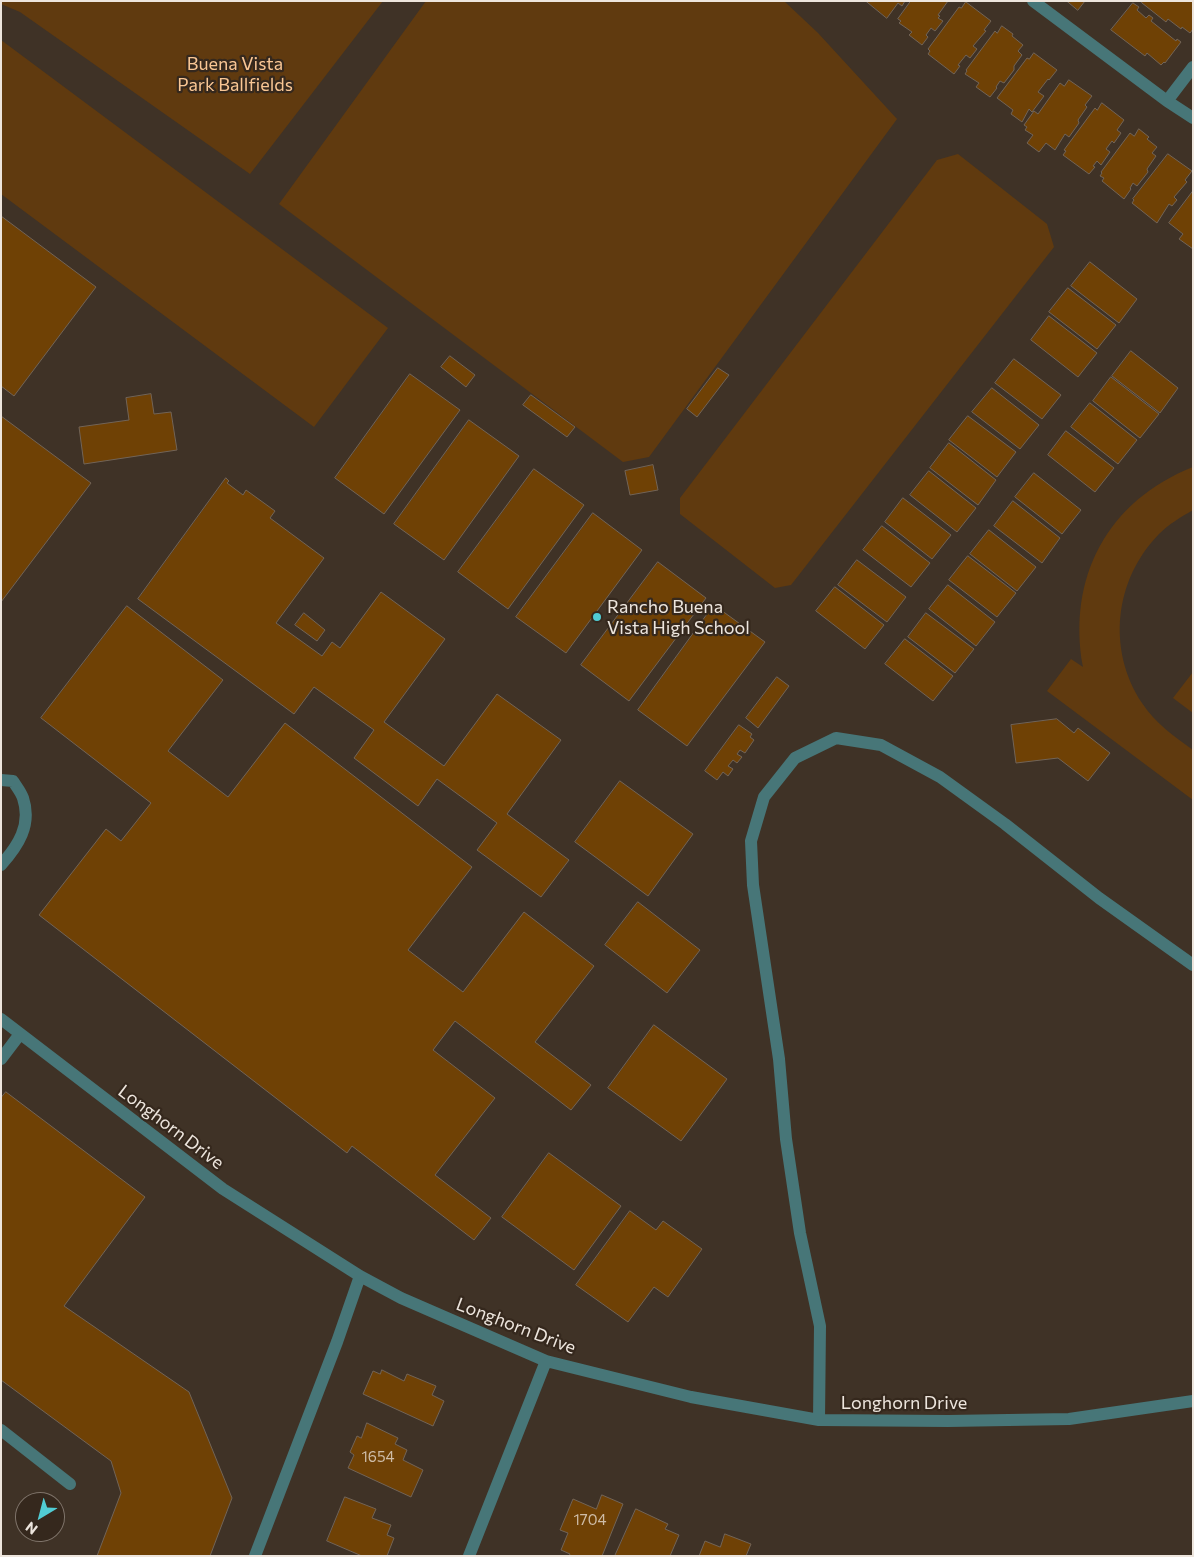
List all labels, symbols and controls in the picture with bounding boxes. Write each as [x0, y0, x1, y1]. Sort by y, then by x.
park label: Buena Vista Park Ballfields [177, 53, 293, 96]
place label: Rancho Buena Vista High School [607, 596, 750, 638]
marker: Rancho Buena Vista High School [591, 611, 603, 623]
street label: Longhorn Drive [114, 1080, 228, 1174]
street label: Longhorn Drive [453, 1293, 579, 1359]
street label: Longhorn Drive [841, 1392, 967, 1414]
house number: 1654 [361, 1448, 395, 1466]
north arrow [15, 1492, 65, 1542]
house number: 1704 [573, 1511, 607, 1529]
text: N [22, 1519, 41, 1539]

